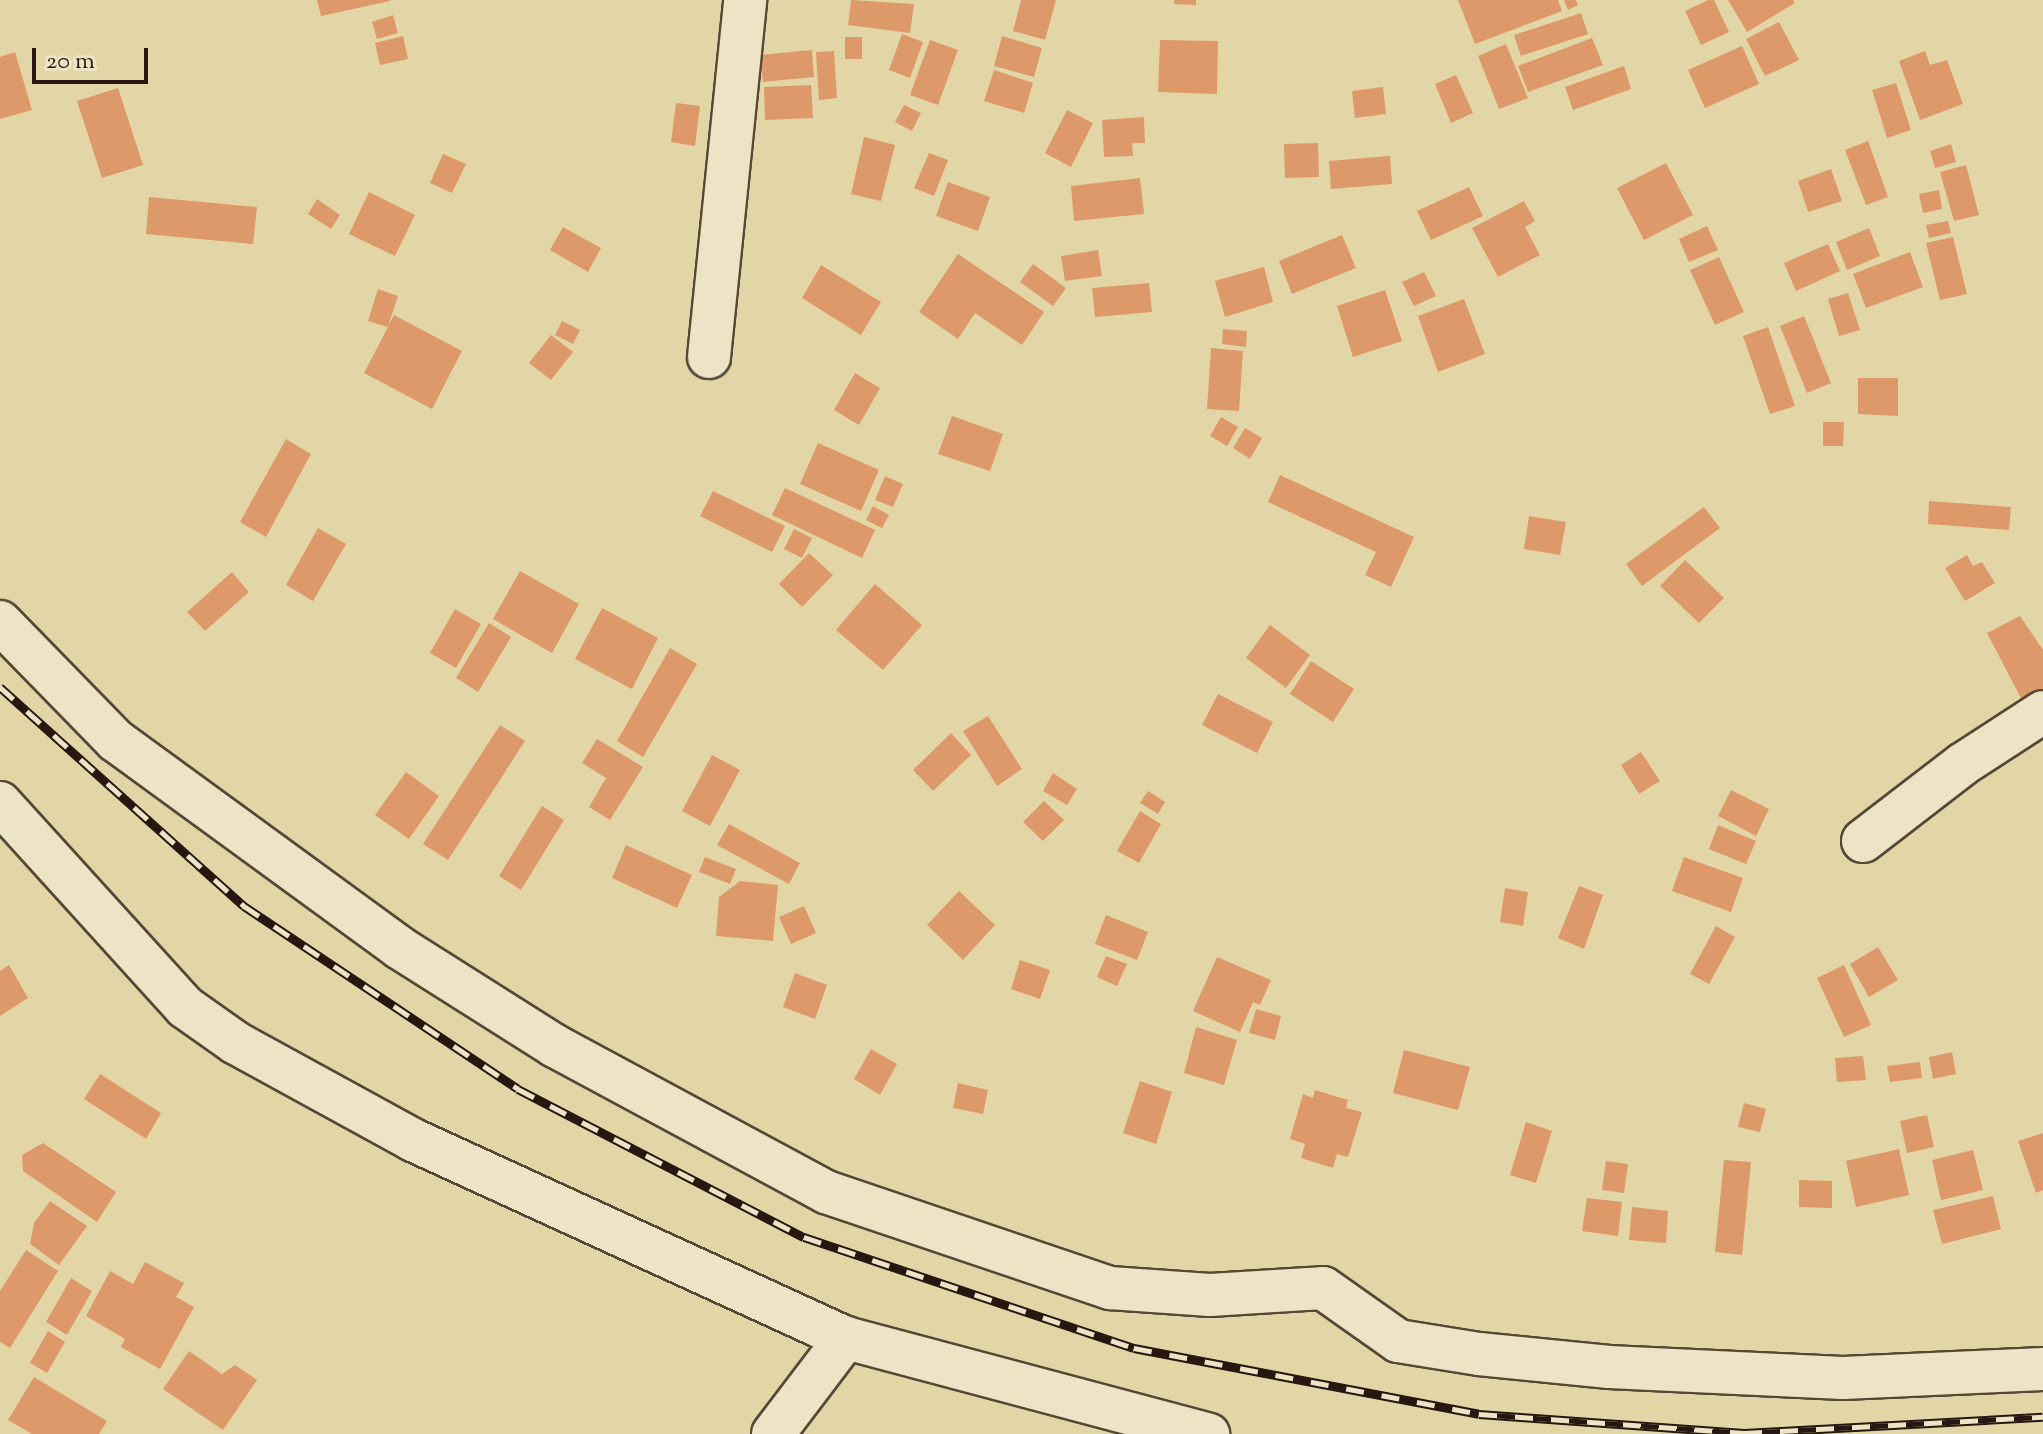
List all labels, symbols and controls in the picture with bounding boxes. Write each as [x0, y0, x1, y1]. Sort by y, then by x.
scale bar [36, 32, 152, 82]
text: 20 m [46, 45, 95, 79]

